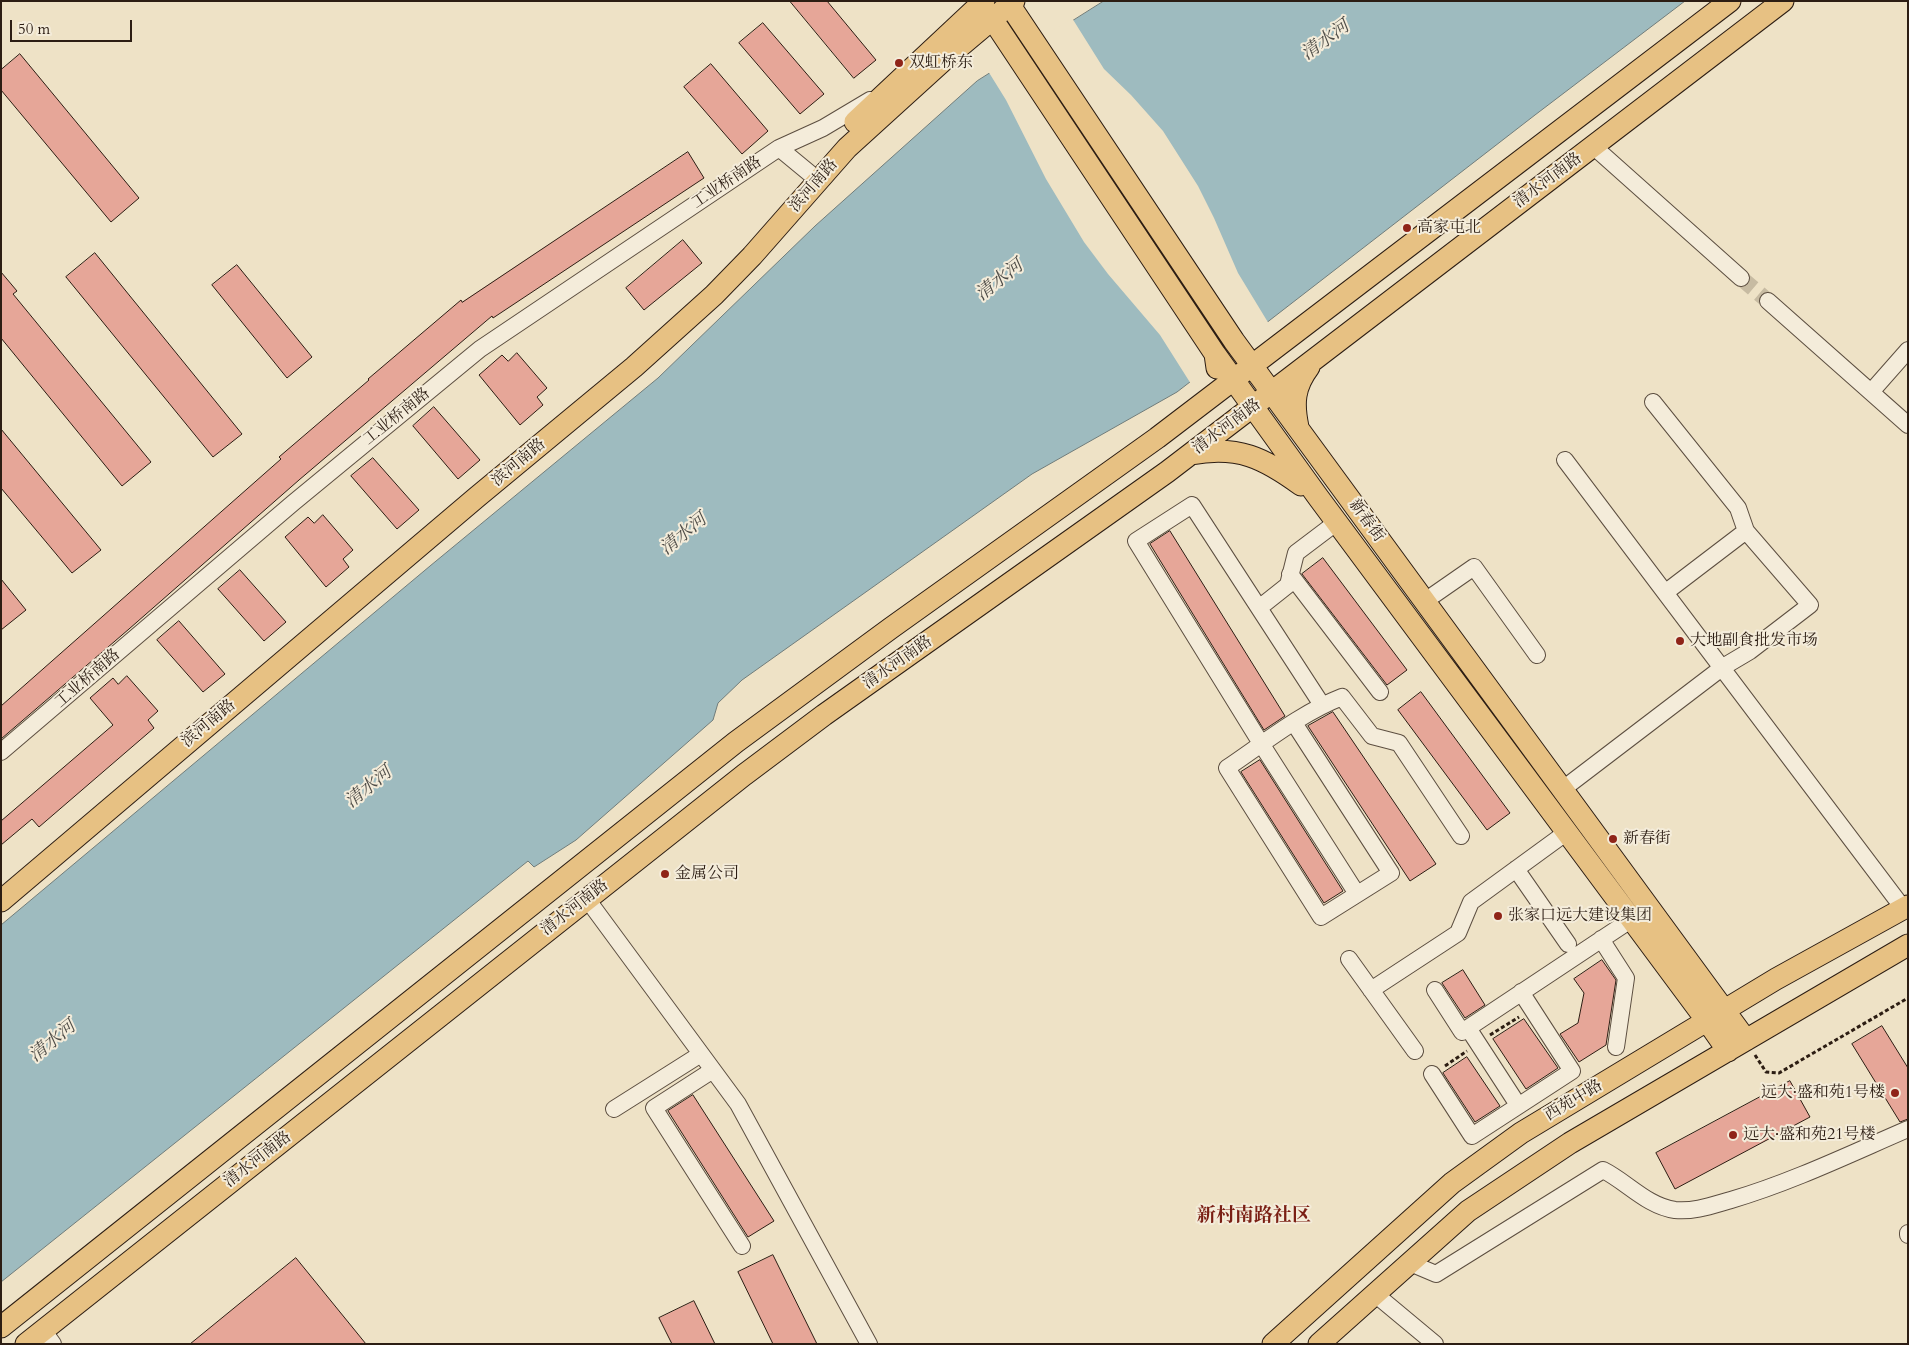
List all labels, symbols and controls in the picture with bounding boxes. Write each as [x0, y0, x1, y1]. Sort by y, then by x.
scale bar [12, 10, 135, 42]
water label: 清水河 [1298, 16, 1354, 66]
text: 50 m [18, 19, 50, 39]
place label: 双虹桥东 [909, 53, 973, 73]
marker: 双虹桥东 [893, 57, 905, 69]
street label: 清水河南路 [1510, 149, 1586, 213]
street label: 工业桥南路 [688, 153, 766, 213]
street label: 滨河南路 [786, 156, 842, 216]
place label: 高家屯北 [1417, 218, 1481, 238]
marker: 高家屯北 [1401, 222, 1413, 234]
water label: 清水河 [972, 256, 1028, 306]
street label: 工业桥南路 [360, 384, 434, 450]
street label: 清水河南路 [1189, 395, 1265, 459]
street label: 滨河南路 [488, 435, 550, 491]
street label: 新春街 [1344, 496, 1388, 546]
water label: 清水河 [656, 510, 712, 560]
place label: 大地副食批发市场 [1690, 631, 1818, 651]
street label: 清水河南路 [860, 632, 936, 694]
marker: 大地副食批发市场 [1674, 635, 1686, 647]
street label: 工业桥南路 [52, 646, 124, 712]
street label: 滨河南路 [178, 696, 240, 752]
water label: 清水河 [341, 763, 397, 813]
place label: 新春街 [1623, 829, 1671, 849]
marker: 新春街 [1607, 833, 1619, 845]
place label: 金属公司 [675, 864, 739, 884]
marker: 金属公司 [659, 868, 671, 880]
street label: 清水河南路 [538, 876, 612, 940]
place label: 张家口远大建设集团 [1508, 906, 1652, 926]
marker: 张家口远大建设集团 [1492, 910, 1504, 922]
water label: 清水河 [25, 1017, 81, 1067]
street label: 西苑中路 [1542, 1076, 1606, 1126]
place label: 远大·盛和苑1号楼 [1761, 1083, 1885, 1103]
marker: 远大·盛和苑1号楼 [1889, 1087, 1901, 1099]
place label: 远大·盛和苑21号楼 [1743, 1125, 1875, 1145]
street label: 清水河南路 [221, 1128, 295, 1192]
marker: 远大·盛和苑21号楼 [1727, 1129, 1739, 1141]
district label: 新村南路社区 [1197, 1206, 1311, 1228]

